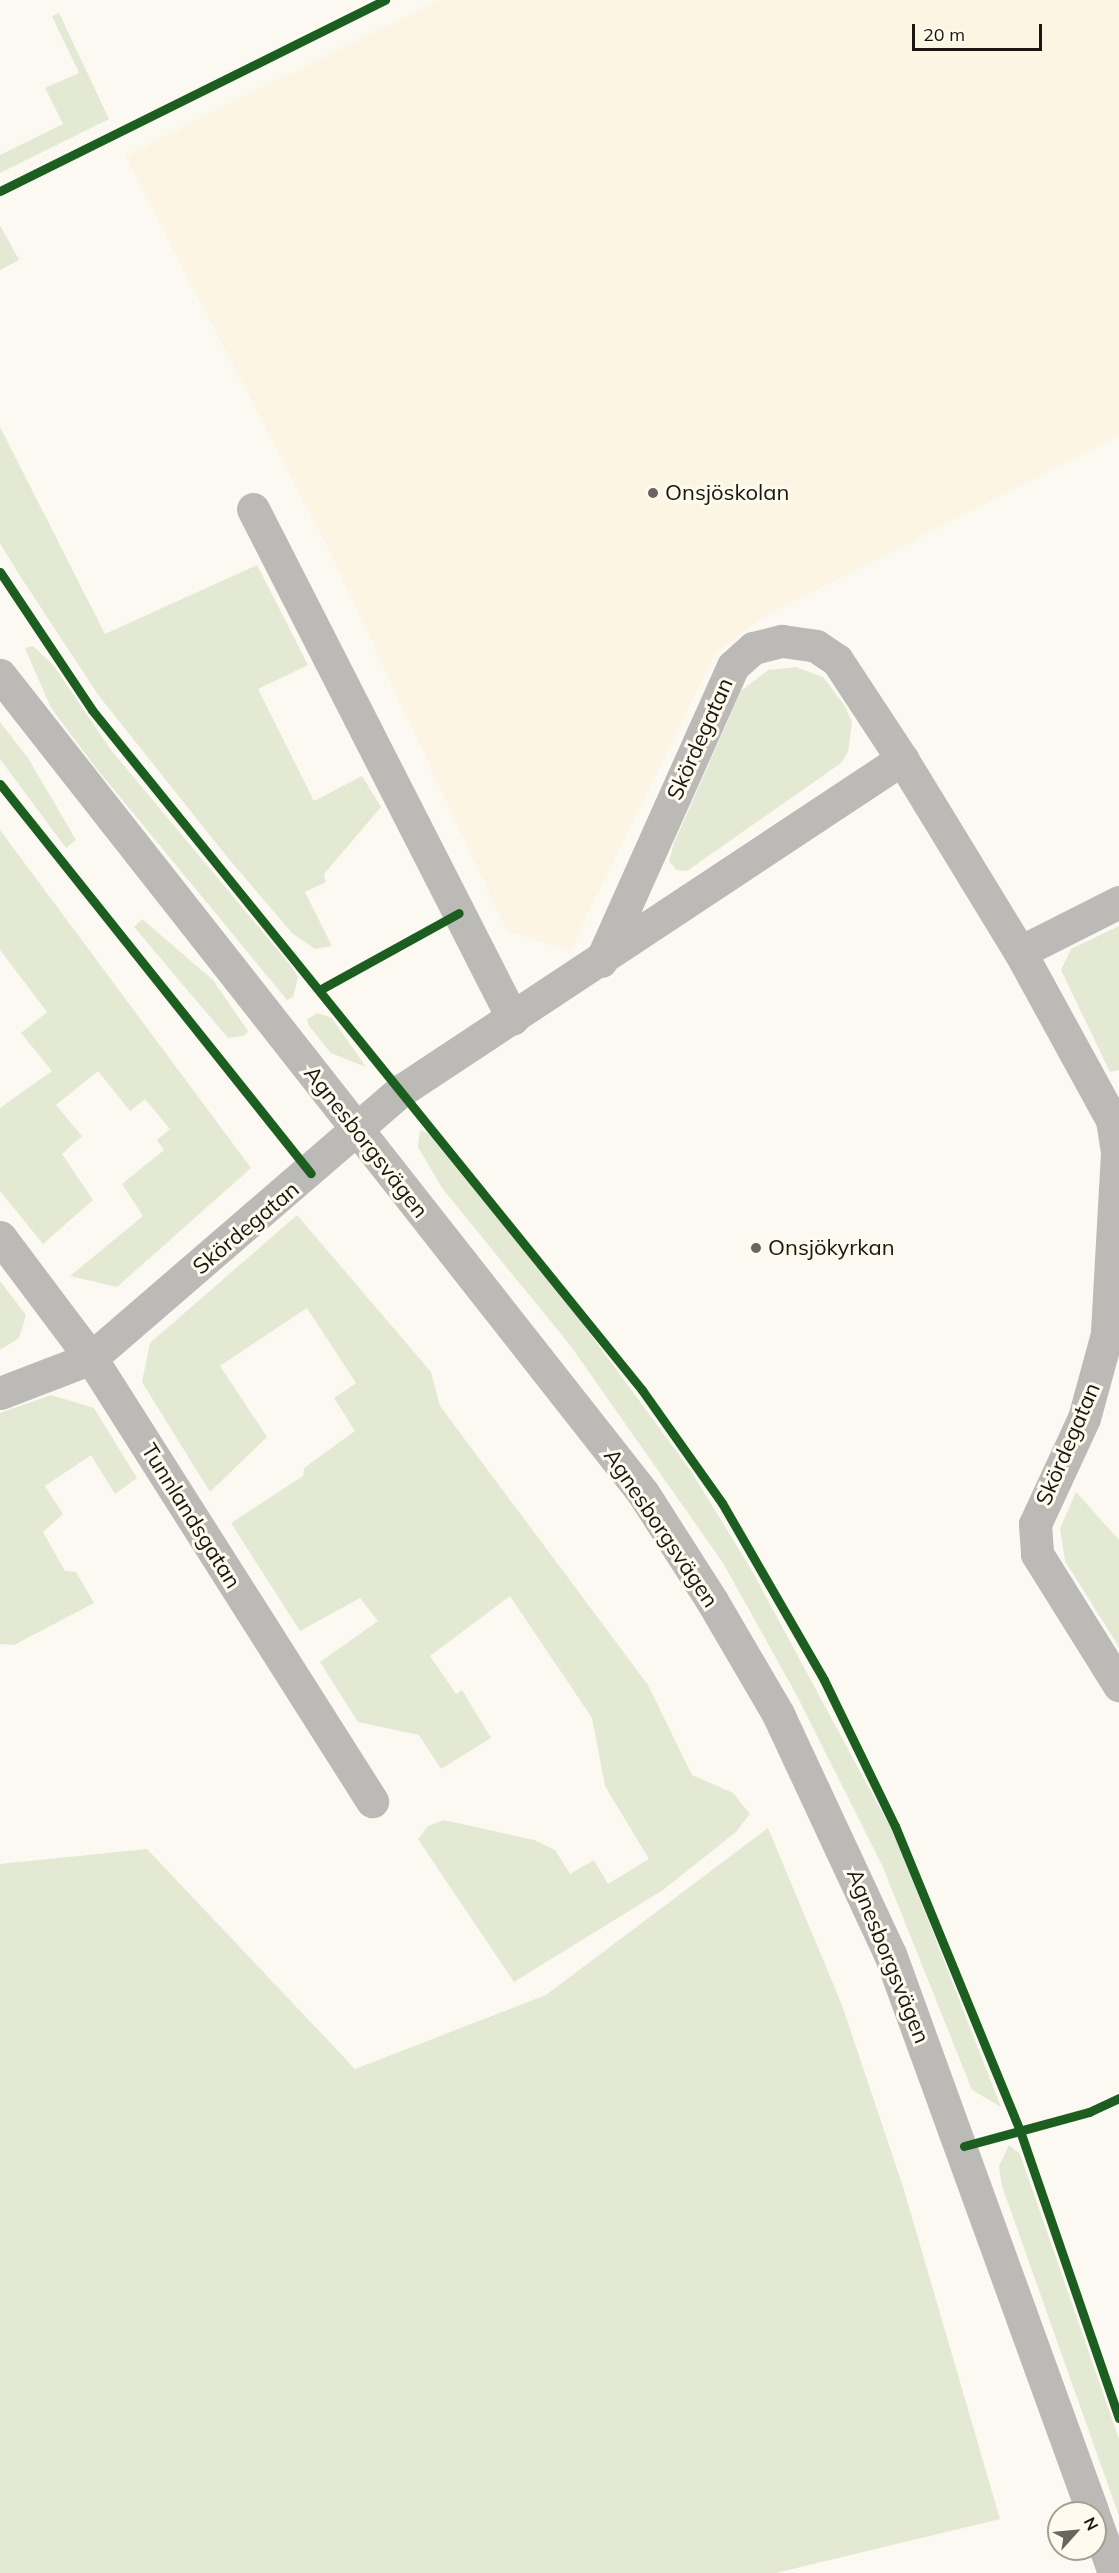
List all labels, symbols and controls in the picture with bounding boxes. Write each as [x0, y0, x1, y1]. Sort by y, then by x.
scale bar [915, 12, 1046, 50]
text: 20 m [923, 23, 965, 46]
place label: Onsjöskolan [665, 480, 789, 506]
marker: Onsjöskolan [646, 486, 660, 500]
street label: Skördegatan [661, 674, 739, 804]
street label: Agnesborgsvägen [298, 1061, 434, 1223]
street label: Skördegatan [187, 1176, 305, 1280]
place label: Onsjökyrkan [768, 1235, 895, 1261]
marker: Onsjökyrkan [749, 1241, 763, 1255]
street label: Skördegatan [1030, 1379, 1106, 1509]
street label: Tunnlandsgatan [136, 1439, 246, 1593]
street label: Agnesborgsvägen [598, 1444, 724, 1612]
street label: Agnesborgsvägen [841, 1865, 935, 2047]
north arrow [1047, 2501, 1107, 2561]
text: N [1080, 2514, 1103, 2534]

